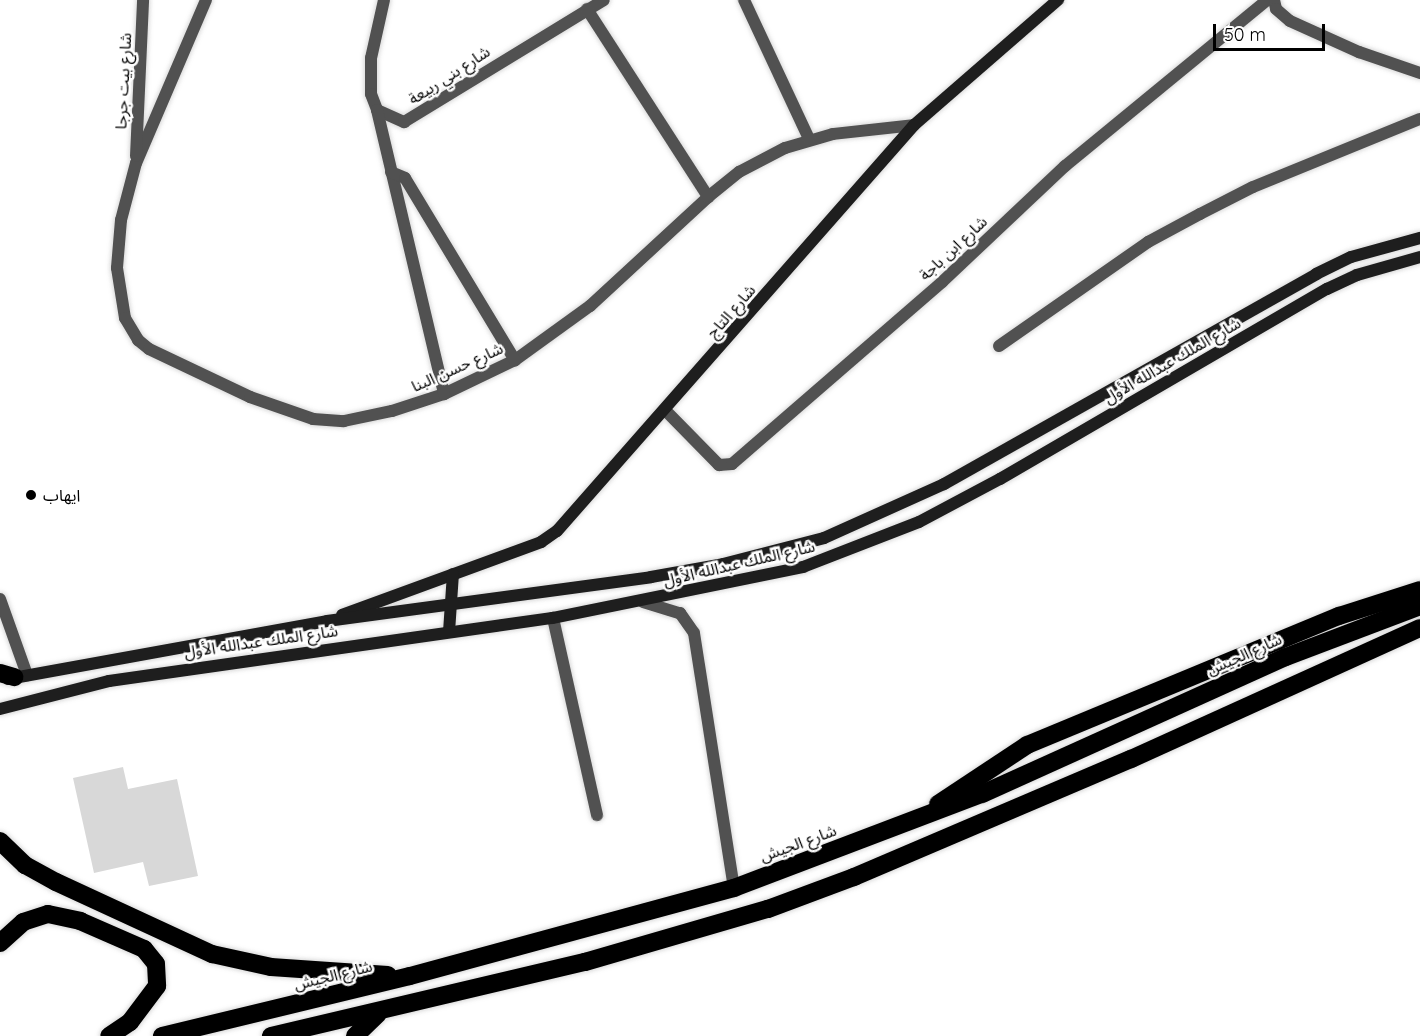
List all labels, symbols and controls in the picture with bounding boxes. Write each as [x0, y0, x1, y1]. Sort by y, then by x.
scale bar [1216, 12, 1328, 50]
text: 50 m [1224, 23, 1266, 46]
street label: شارع بيت جرجا [111, 32, 135, 130]
street label: شارع بني ربيعة [405, 42, 493, 108]
street label: شارع ابن باجة [915, 212, 991, 284]
street label: شارع التاج [703, 280, 759, 342]
street label: شارع الملك عبدالله الأول [1100, 313, 1244, 407]
street label: شارع حسن البنا [408, 338, 506, 396]
place label: ايهاب [43, 485, 80, 505]
marker: ايهاب [24, 488, 38, 502]
street label: شارع الملك عبدالله الأول [661, 536, 817, 590]
street label: شارع الملك عبدالله الأول [183, 621, 339, 661]
street label: شارع الجيش [1204, 629, 1284, 679]
street label: شارع الجيش [757, 820, 839, 866]
street label: شارع الجيش [292, 956, 374, 994]

